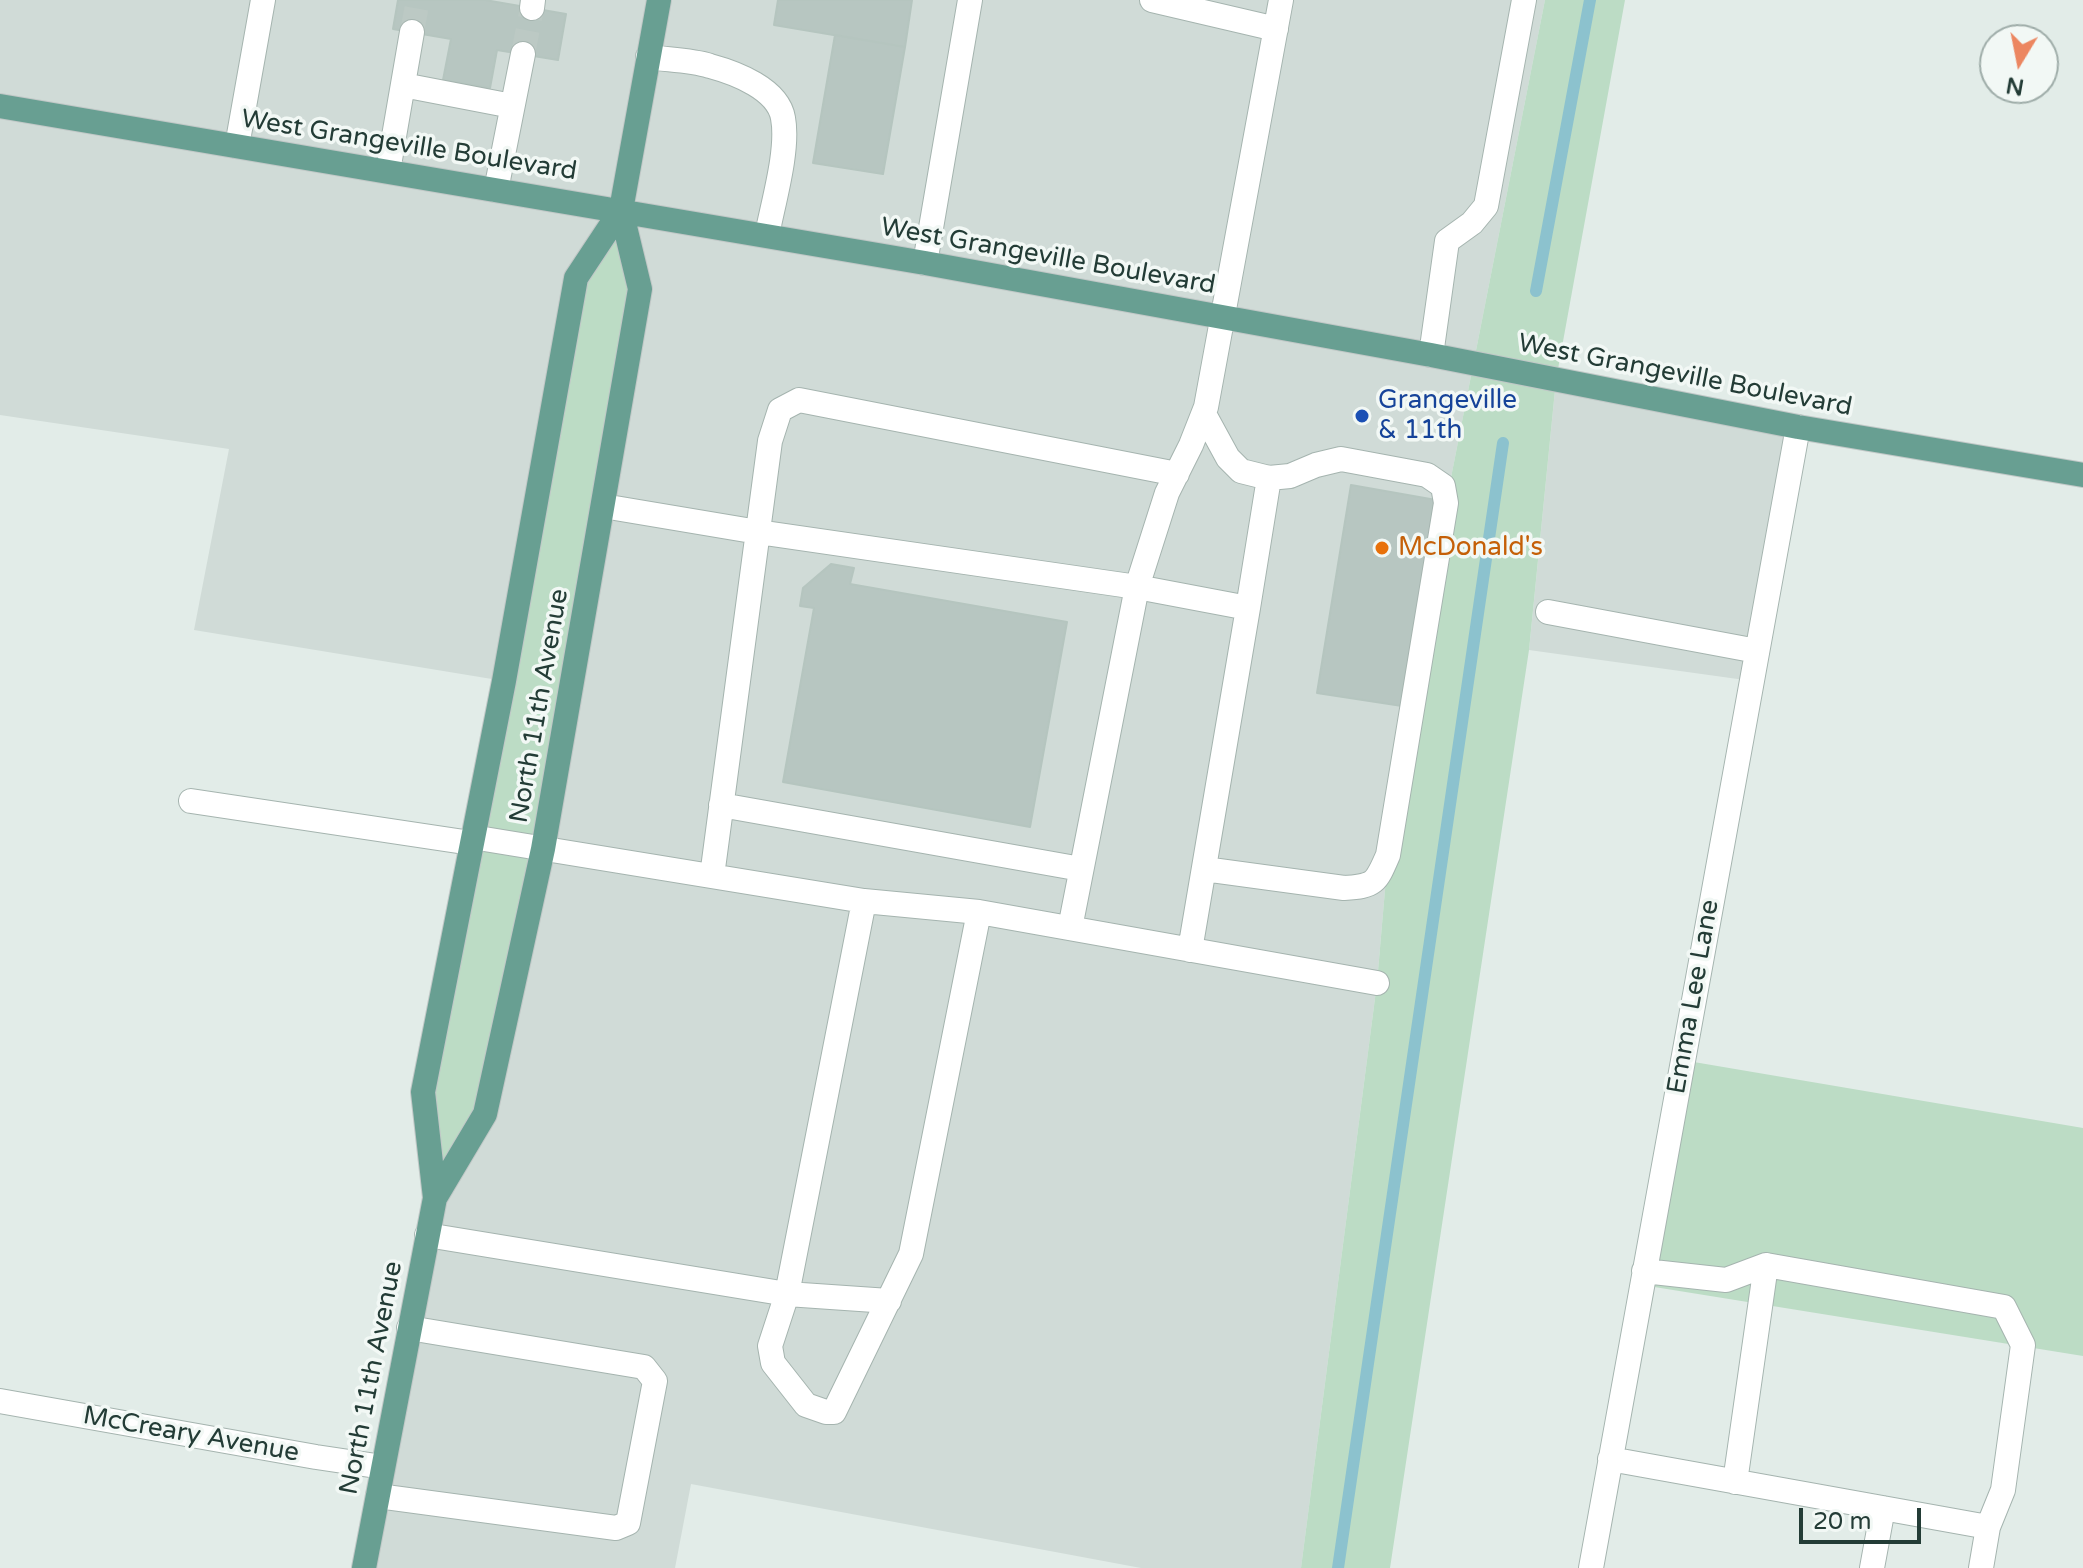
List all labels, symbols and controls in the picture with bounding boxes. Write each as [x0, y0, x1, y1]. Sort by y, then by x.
north arrow [1979, 24, 2059, 104]
text: N [2004, 71, 2026, 100]
street label: West Grangeville Boulevard [239, 104, 579, 188]
street label: West Grangeville Boulevard [878, 212, 1218, 302]
street label: West Grangeville Boulevard [1515, 328, 1855, 424]
place label: Grangeville & 11th [1378, 385, 1517, 446]
marker: Grangeville & 11th [1353, 407, 1371, 425]
place label: McDonald's [1398, 532, 1543, 564]
marker: McDonald's [1373, 539, 1391, 557]
street label: North 11th Avenue [504, 587, 576, 825]
street label: Emma Lee Lane [1662, 897, 1726, 1097]
street label: North 11th Avenue [334, 1259, 410, 1497]
street label: McCreary Avenue [81, 1401, 301, 1469]
scale bar [1803, 1492, 1925, 1542]
text: 20 m [1813, 1507, 1871, 1536]

